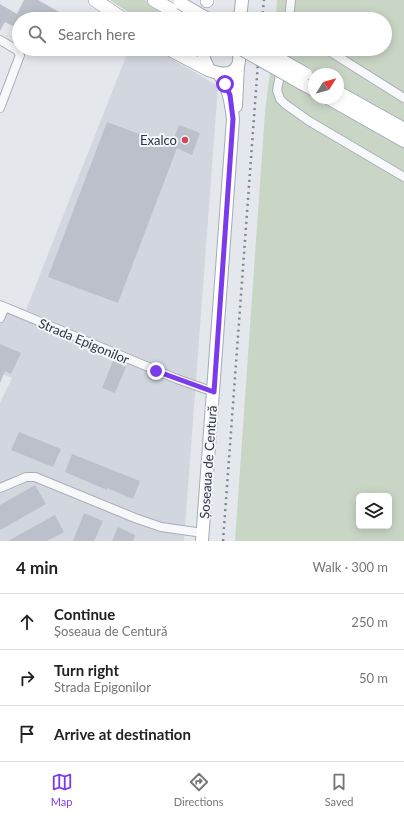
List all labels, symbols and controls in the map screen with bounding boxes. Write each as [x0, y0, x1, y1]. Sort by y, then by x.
search box [12, 12, 392, 56]
icon: search [26, 23, 48, 45]
text: Search here [58, 25, 135, 43]
north arrow [308, 68, 344, 104]
route start [216, 75, 234, 93]
place label: Exalco [140, 132, 177, 148]
marker: Exalco [180, 135, 190, 145]
street label: Strada Epigonilor [36, 315, 132, 367]
route end [147, 362, 165, 380]
street label: Șoseaua de Centură [196, 405, 220, 519]
map controls [356, 493, 392, 529]
button: layers [356, 493, 392, 529]
text: 4 min [16, 557, 58, 578]
text: Walk · 300 m [312, 559, 388, 575]
text: Continue [54, 605, 115, 623]
icon: ahead [16, 611, 38, 633]
text: 250 m [351, 614, 388, 630]
text: Șoseaua de Centură [54, 623, 167, 639]
text: Turn right [54, 661, 119, 679]
icon: right [16, 667, 38, 689]
text: 50 m [359, 670, 388, 686]
text: Strada Epigonilor [54, 679, 151, 695]
icon: arrive [16, 723, 38, 745]
text: Arrive at destination [54, 725, 191, 743]
tab: Map [51, 771, 73, 808]
tab: Directions [174, 771, 223, 808]
tab: Saved [325, 771, 353, 808]

